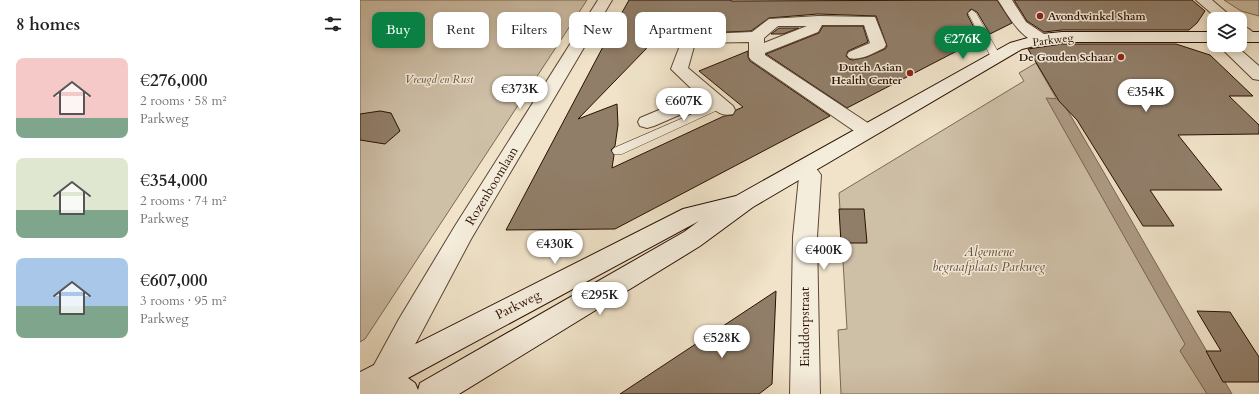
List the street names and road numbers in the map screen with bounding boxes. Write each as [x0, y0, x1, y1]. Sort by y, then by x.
street label: Parkweg [1032, 30, 1075, 50]
street label: Rozenboomlaan [461, 143, 523, 229]
street label: Parkweg [492, 286, 544, 324]
street label: Einddorpstraat [796, 287, 814, 367]

